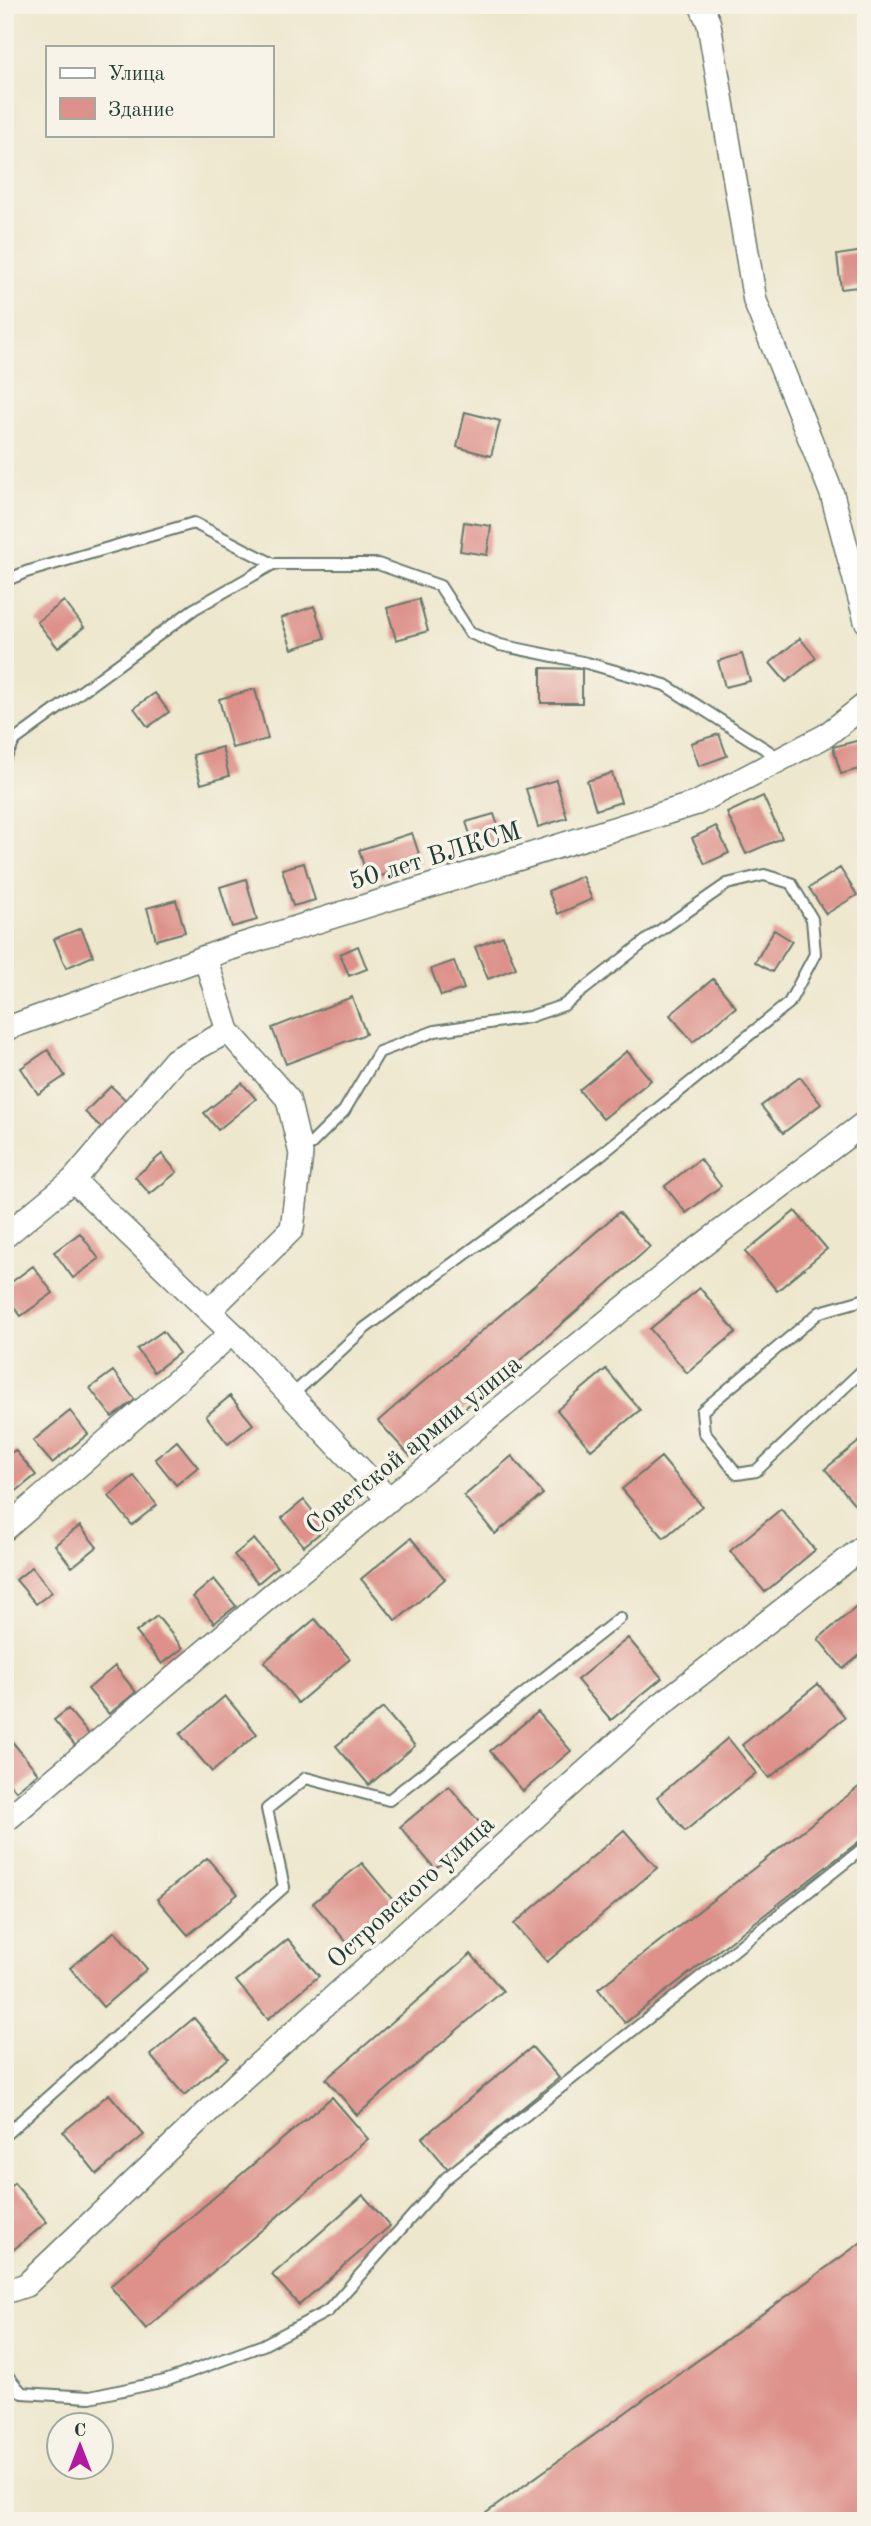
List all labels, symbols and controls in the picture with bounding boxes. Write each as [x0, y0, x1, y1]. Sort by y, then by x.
legend [46, 46, 273, 136]
text: Улица [108, 64, 165, 85]
text: Здание [108, 100, 174, 121]
street label: 50 лет ВЛКСМ [346, 818, 525, 895]
street label: Советской армии улица [302, 1351, 527, 1540]
street label: Островского улица [323, 1811, 500, 1974]
north arrow [46, 2410, 116, 2480]
text: С [74, 2422, 86, 2441]

